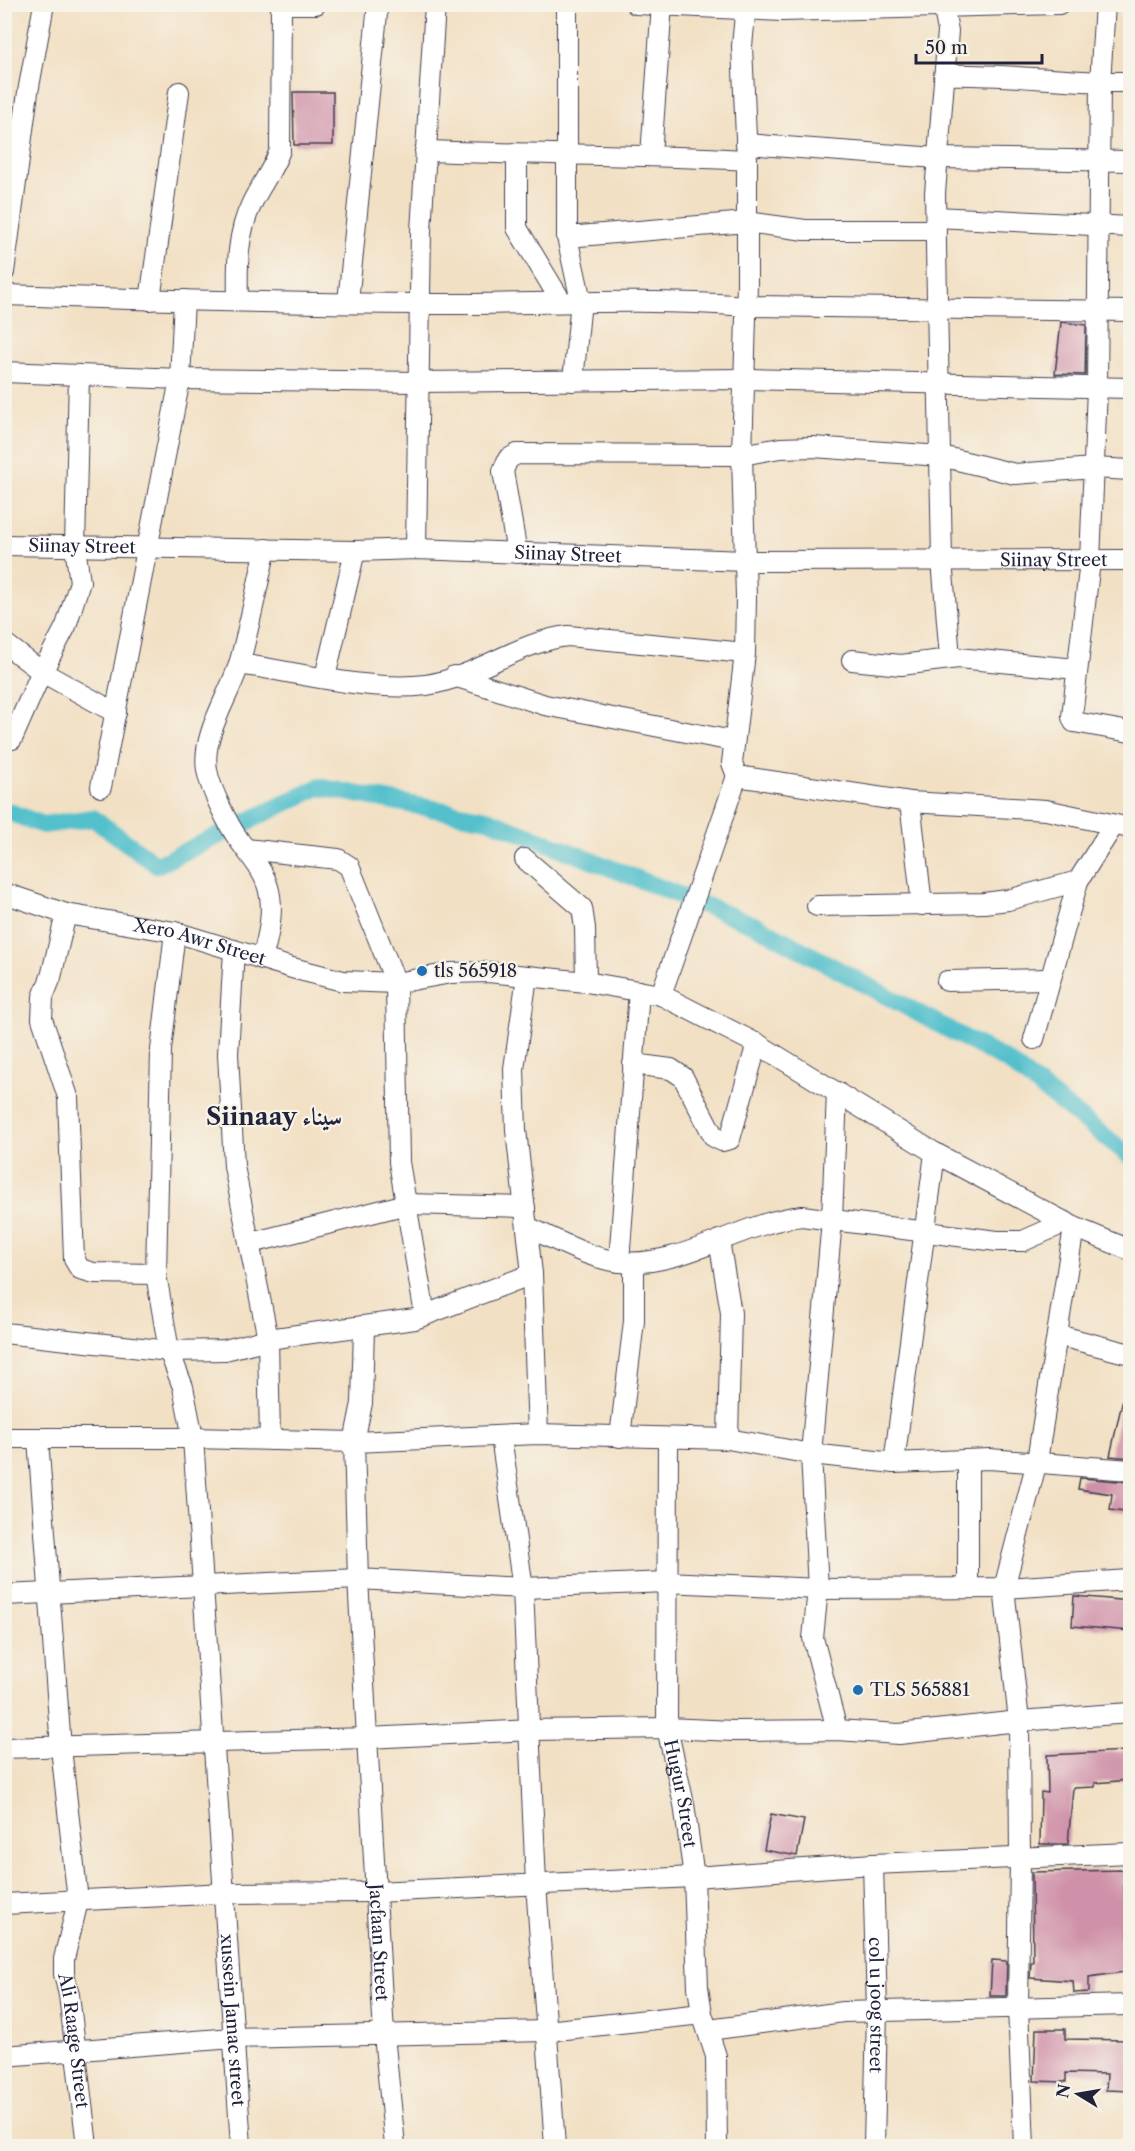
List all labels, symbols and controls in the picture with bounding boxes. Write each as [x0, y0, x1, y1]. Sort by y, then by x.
scale bar [916, 27, 1042, 65]
text: 50 m [925, 37, 968, 59]
street label: Siinay Street [28, 534, 137, 558]
street label: Siinay Street [514, 542, 623, 567]
street label: Siinay Street [1000, 549, 1108, 571]
street label: Xero Awr Street [131, 914, 269, 970]
place label: tls 565918 [434, 960, 517, 982]
marker: tls 565918 [415, 964, 429, 978]
district label: Siinaay سيناء [206, 1102, 342, 1131]
place label: TLS 565881 [870, 1679, 970, 1701]
marker: TLS 565881 [851, 1683, 865, 1697]
street label: Hugur Street [659, 1737, 701, 1850]
street label: Jacfaan Street [364, 1880, 393, 2003]
street label: xussein Jamac street [216, 1933, 249, 2108]
street label: col u joog street [864, 1937, 888, 2074]
street label: Ali Raage Street [53, 1970, 94, 2110]
north arrow [1048, 2064, 1108, 2124]
text: N [1052, 2082, 1074, 2100]

